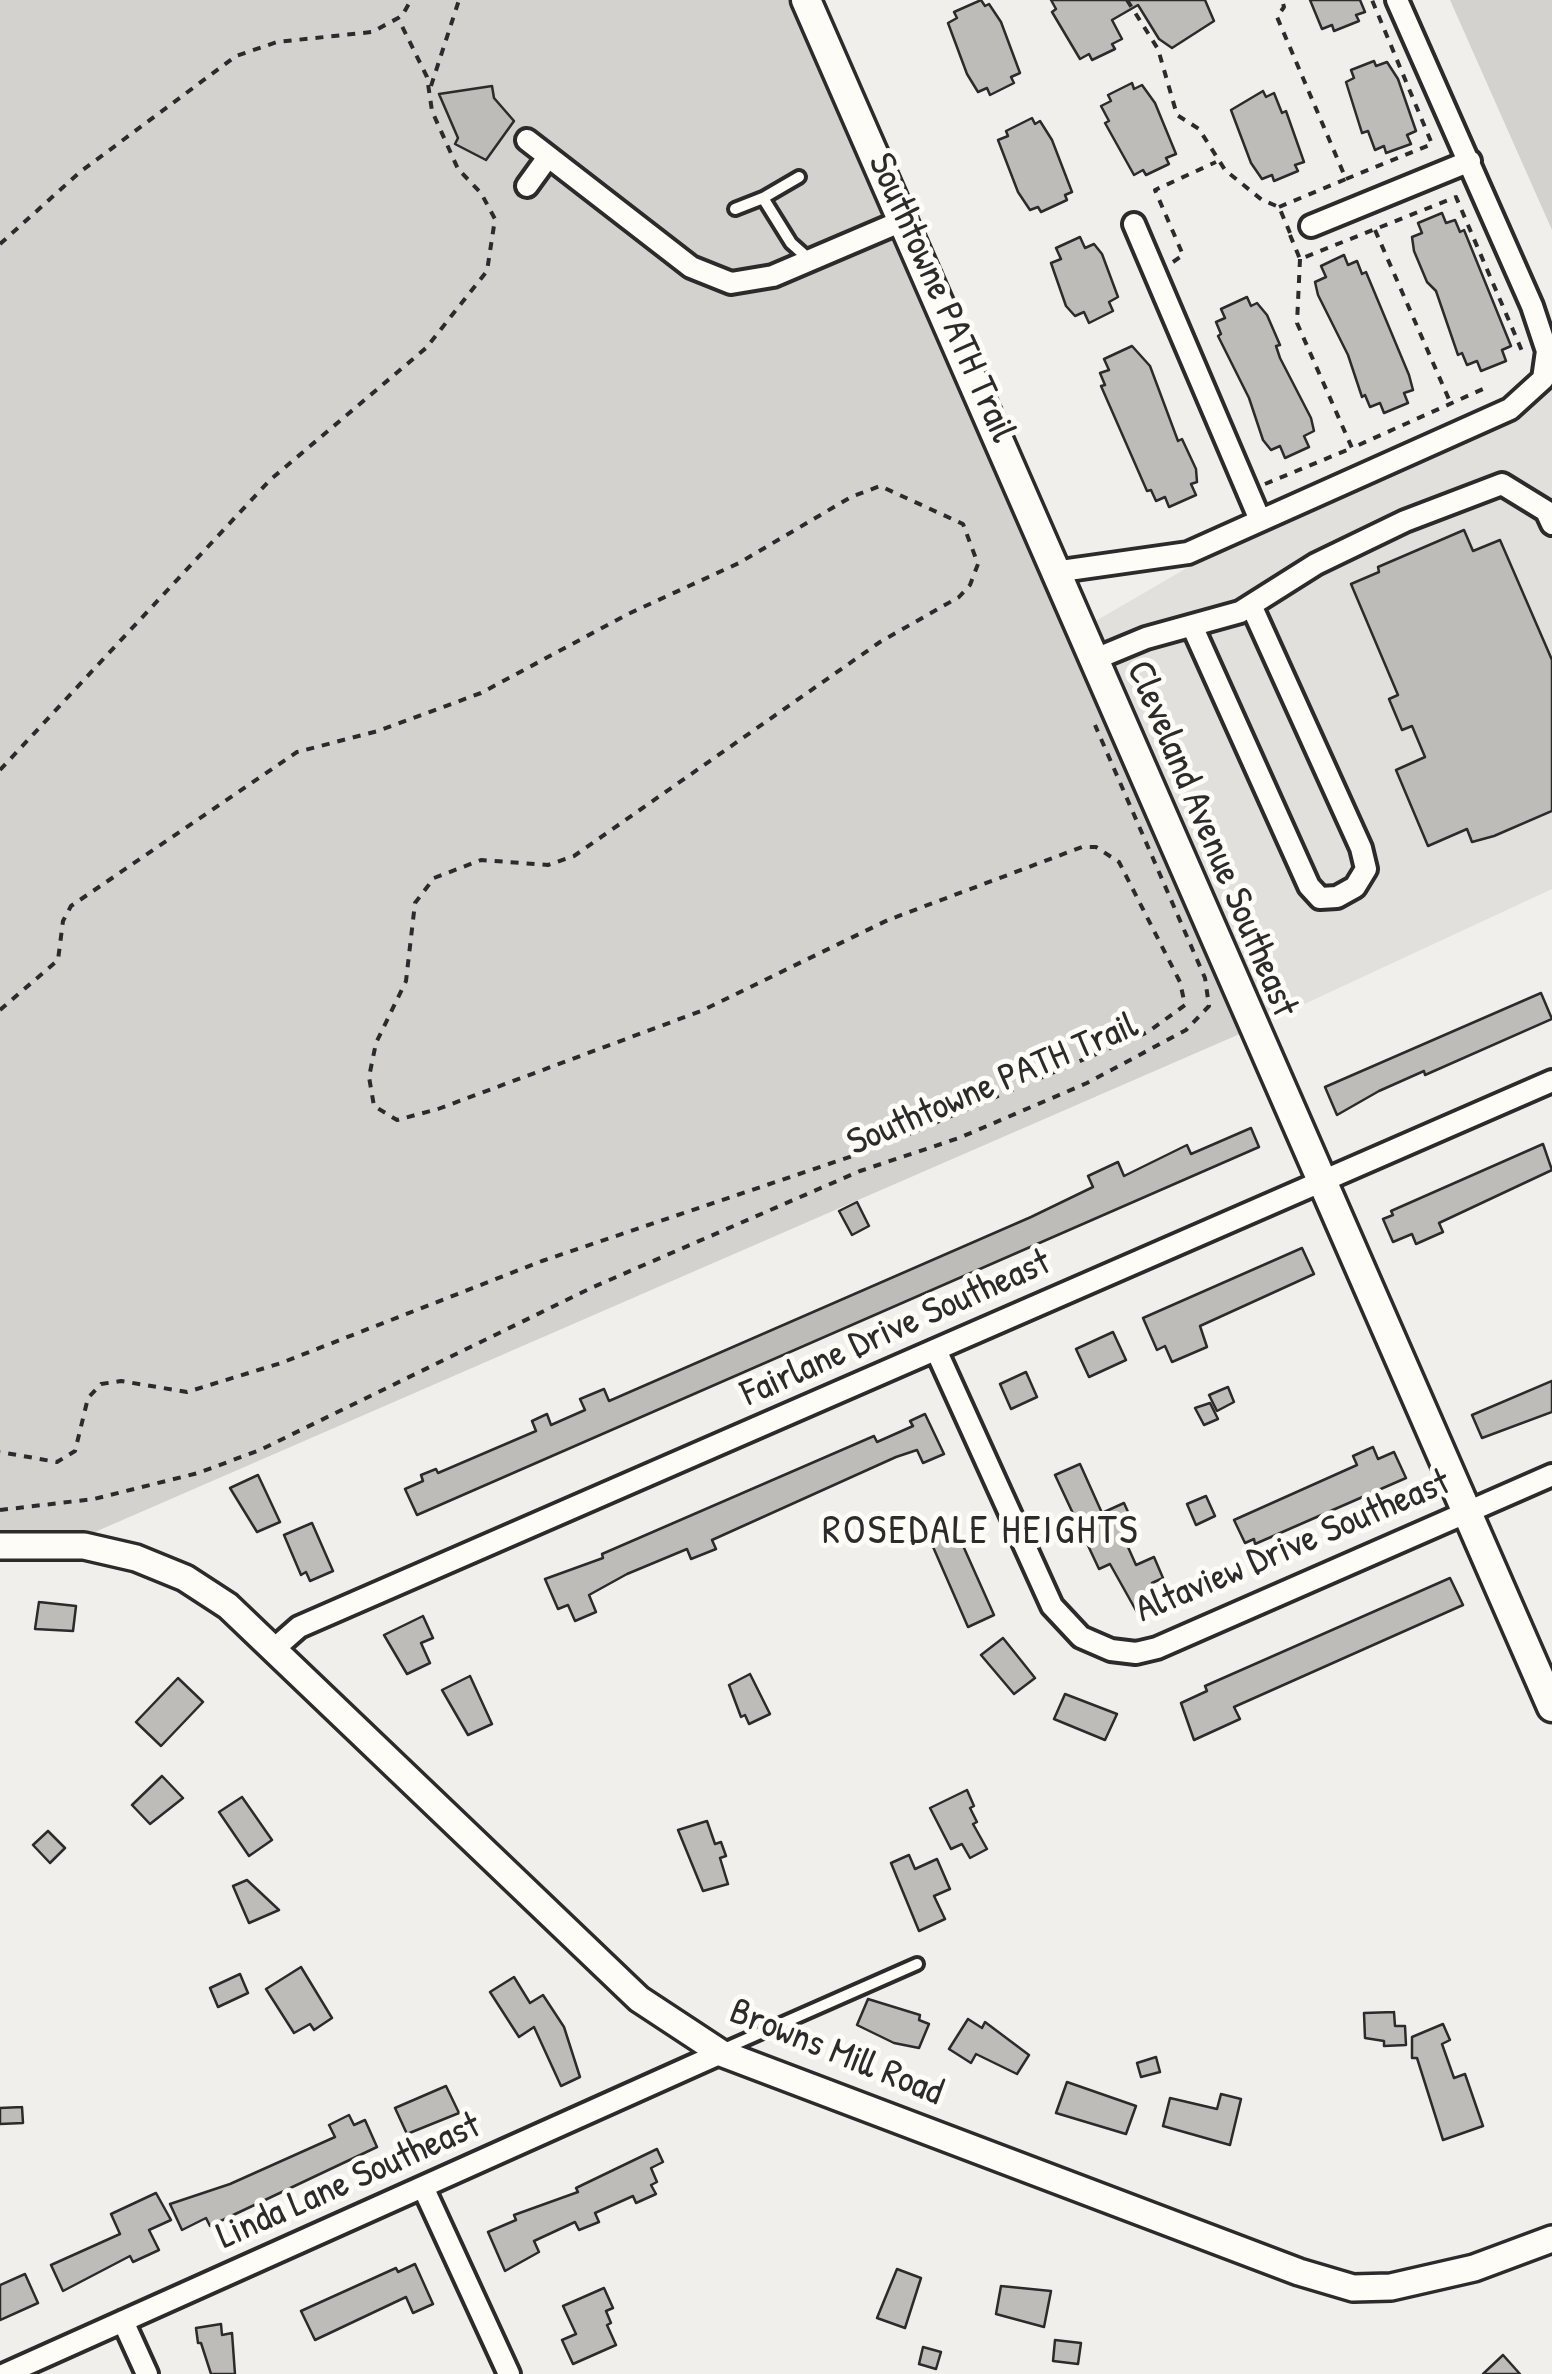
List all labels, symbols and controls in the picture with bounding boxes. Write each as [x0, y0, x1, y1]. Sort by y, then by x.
street label: Southtowne PATH Trail [857, 147, 1025, 449]
street label: Cleveland Avenue Southeast [1115, 654, 1307, 1024]
street label: Southtowne PATH Trail [841, 1003, 1145, 1167]
street label: Fairlane Drive Southeast [734, 1240, 1058, 1418]
street label: Altaview Drive Southeast [1129, 1460, 1457, 1634]
district label: ROSEDALE HEIGHTS [822, 1508, 1140, 1556]
street label: Browns Mill Road [723, 1990, 949, 2116]
street label: Linda Lane Southeast [210, 2104, 488, 2260]

